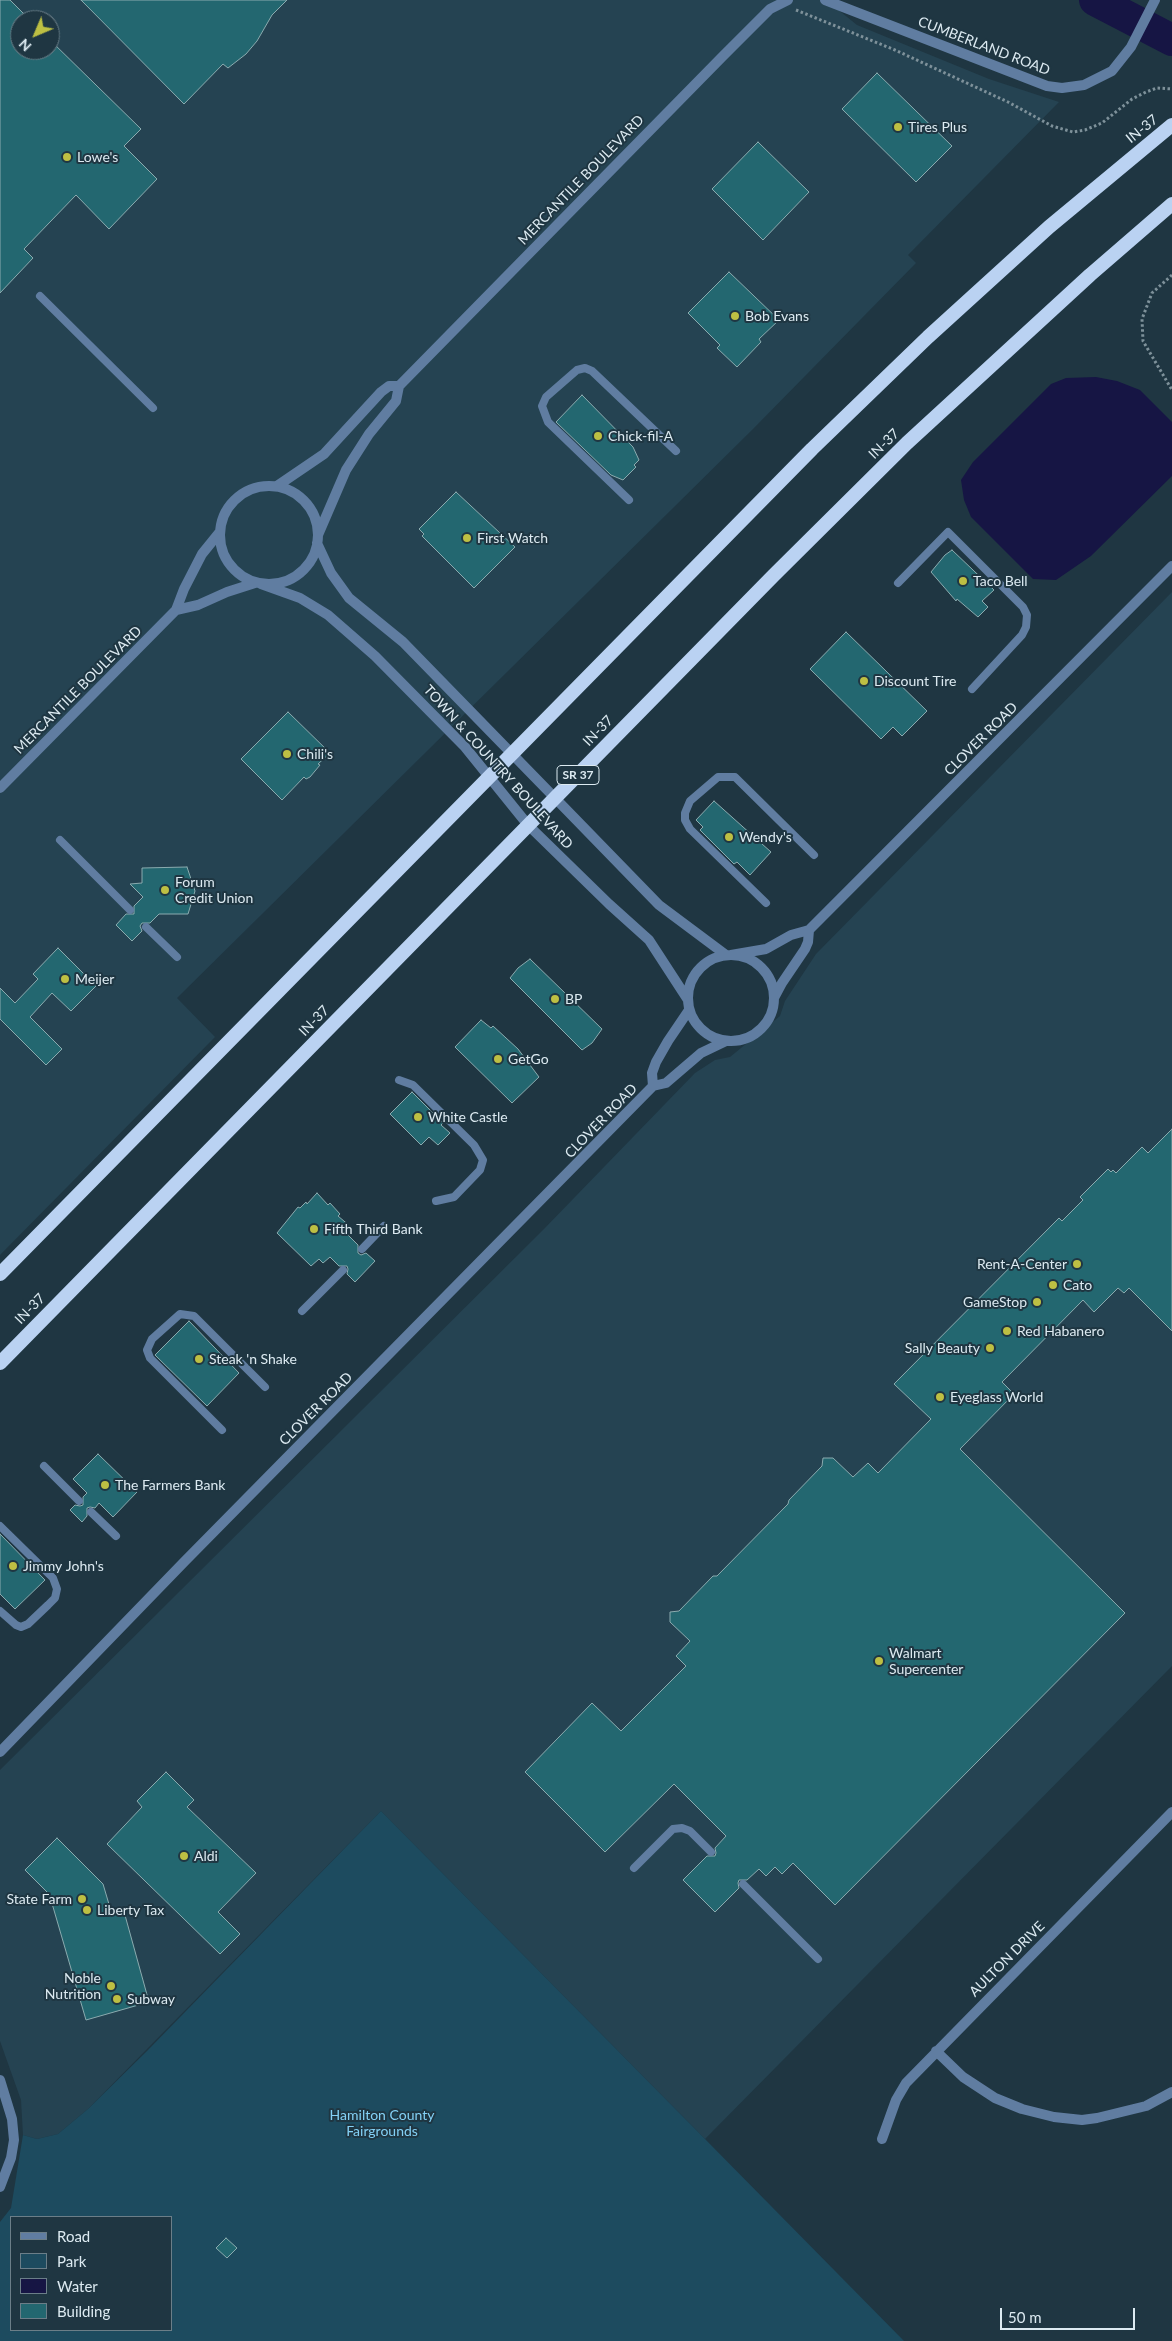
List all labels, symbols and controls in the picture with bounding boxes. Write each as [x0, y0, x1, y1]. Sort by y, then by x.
north arrow [10, 10, 60, 60]
street label: CUMBERLAND ROAD [916, 13, 1052, 79]
text: N [15, 35, 35, 55]
street label: IN-37 [1123, 111, 1161, 147]
street label: MERCANTILE BOULEVARD [515, 112, 647, 248]
place label: Tires Plus [908, 119, 967, 135]
marker: Tires Plus [892, 121, 904, 133]
place label: Lowe's [77, 149, 118, 165]
marker: Lowe's [61, 151, 73, 163]
place label: Bob Evans [745, 308, 809, 324]
marker: Bob Evans [729, 310, 741, 322]
street label: IN-37 [865, 425, 903, 463]
place label: Chick-fil-A [608, 428, 673, 444]
marker: Chick-fil-A [592, 430, 604, 442]
place label: First Watch [477, 530, 548, 546]
marker: First Watch [461, 532, 473, 544]
place label: Taco Bell [973, 573, 1028, 589]
marker: Taco Bell [957, 575, 969, 587]
street label: MERCANTILE BOULEVARD [11, 623, 145, 757]
place label: Discount Tire [874, 673, 956, 689]
marker: Discount Tire [858, 675, 870, 687]
street label: TOWN & COUNTRY BOULEVARD [420, 682, 576, 852]
street label: CLOVER ROAD [941, 699, 1021, 779]
street label: IN-37 [579, 712, 617, 750]
place label: Chili's [297, 746, 333, 762]
marker: Chili's [281, 748, 293, 760]
road number: SR 37 [557, 766, 599, 784]
place label: Wendy's [739, 829, 792, 845]
marker: Wendy's [723, 831, 735, 843]
place label: Forum Credit Union [175, 874, 253, 906]
marker: Forum Credit Union [159, 884, 171, 896]
place label: Meijer [75, 971, 114, 987]
marker: Meijer [59, 973, 71, 985]
place label: BP [565, 991, 582, 1007]
marker: BP [549, 993, 561, 1005]
street label: IN-37 [295, 1002, 333, 1040]
place label: GetGo [508, 1051, 549, 1067]
marker: GetGo [492, 1053, 504, 1065]
street label: CLOVER ROAD [561, 1080, 641, 1162]
place label: White Castle [428, 1109, 508, 1125]
marker: White Castle [412, 1111, 424, 1123]
place label: Fifth Third Bank [324, 1221, 423, 1237]
marker: Fifth Third Bank [308, 1223, 320, 1235]
place label: Rent-A-Center [977, 1256, 1067, 1272]
marker: Rent-A-Center [1071, 1258, 1083, 1270]
place label: Cato [1063, 1277, 1092, 1293]
marker: Cato [1047, 1279, 1059, 1291]
street label: IN-37 [11, 1290, 49, 1328]
place label: GameStop [963, 1294, 1027, 1310]
marker: GameStop [1031, 1296, 1043, 1308]
place label: Red Habanero [1017, 1323, 1104, 1339]
marker: Red Habanero [1001, 1325, 1013, 1337]
place label: Sally Beauty [905, 1340, 980, 1356]
marker: Sally Beauty [984, 1342, 996, 1354]
place label: Steak 'n Shake [209, 1351, 297, 1367]
marker: Steak 'n Shake [193, 1353, 205, 1365]
street label: CLOVER ROAD [276, 1369, 356, 1449]
place label: Eyeglass World [950, 1389, 1043, 1405]
marker: Eyeglass World [934, 1391, 946, 1403]
place label: The Farmers Bank [115, 1477, 225, 1493]
marker: The Farmers Bank [99, 1479, 111, 1491]
place label: Jimmy John's [23, 1558, 104, 1574]
marker: Jimmy John's [7, 1560, 19, 1572]
place label: Walmart Supercenter [889, 1645, 963, 1678]
marker: Walmart Supercenter [873, 1655, 885, 1667]
place label: Aldi [194, 1848, 218, 1864]
marker: Aldi [178, 1850, 190, 1862]
place label: State Farm [6, 1891, 72, 1907]
marker: State Farm [76, 1893, 88, 1905]
place label: Liberty Tax [97, 1902, 164, 1918]
marker: Liberty Tax [81, 1904, 93, 1916]
street label: AULTON DRIVE [966, 1918, 1048, 2000]
place label: Noble Nutrition [45, 1970, 101, 2002]
marker: Noble Nutrition [105, 1980, 117, 1992]
place label: Subway [127, 1991, 175, 2007]
marker: Subway [111, 1993, 123, 2005]
park label: Hamilton County Fairgrounds [330, 2107, 434, 2140]
legend [10, 2216, 172, 2331]
text: Road [57, 2227, 90, 2245]
text: Park [57, 2252, 86, 2270]
text: Water [57, 2277, 98, 2295]
scale bar [1002, 2298, 1137, 2330]
text: Building [57, 2302, 110, 2320]
text: 50 m [1008, 2308, 1042, 2326]

